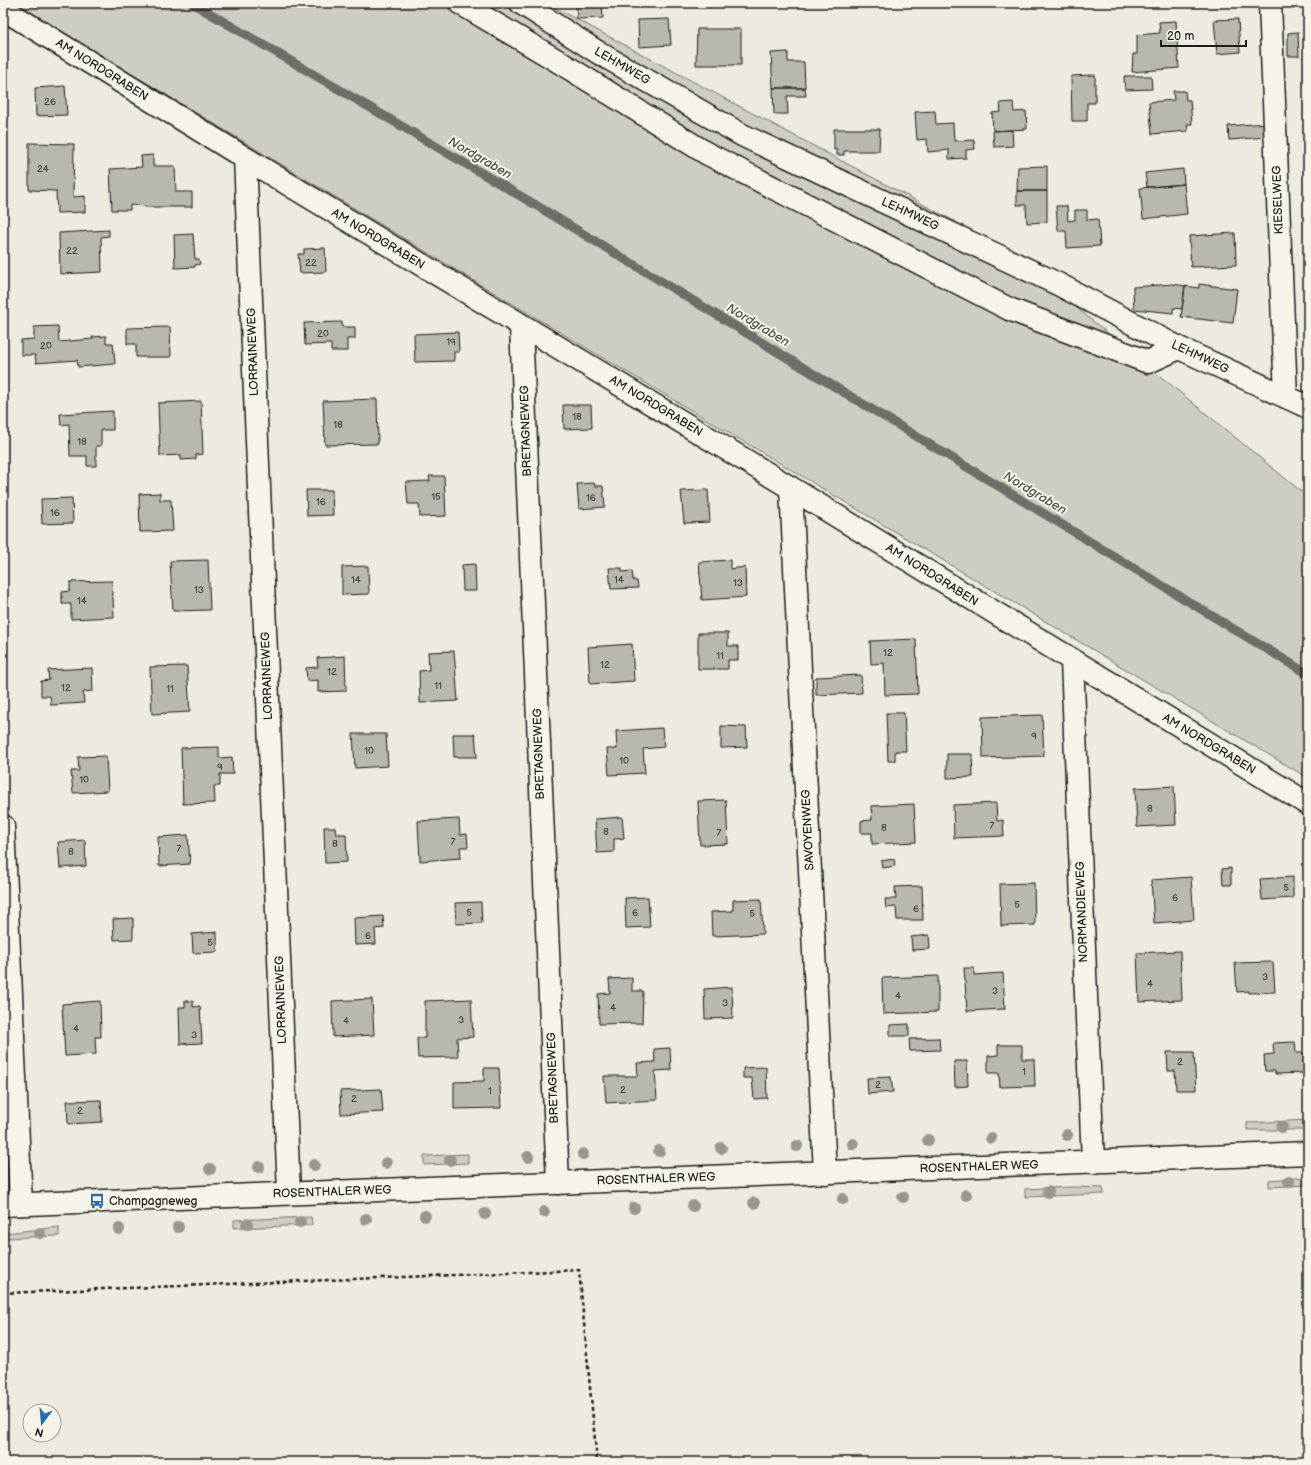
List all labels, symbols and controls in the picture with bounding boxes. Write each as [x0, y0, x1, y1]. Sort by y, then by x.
scale bar [1161, 22, 1246, 48]
text: 20 m [1167, 29, 1194, 44]
street label: AM NORDGRABEN [53, 35, 151, 105]
street label: LEHMWEG [592, 44, 652, 88]
house number: 26 [44, 96, 56, 108]
water label: Nordgraben [445, 133, 515, 183]
house number: 24 [37, 163, 49, 175]
street label: KIESELWEG [1269, 165, 1287, 235]
street label: LEHMWEG [879, 194, 941, 234]
street label: AM NORDGRABEN [329, 205, 427, 273]
house number: 22 [66, 245, 78, 257]
house number: 22 [305, 257, 317, 269]
water label: Nordgraben [724, 300, 792, 350]
street label: LORRAINEWEG [244, 308, 262, 396]
house number: 20 [317, 328, 329, 340]
house number: 19 [446, 336, 456, 348]
street label: LEHMWEG [1169, 337, 1231, 377]
house number: 20 [40, 340, 52, 352]
street label: AM NORDGRABEN [607, 372, 705, 440]
street label: BRETAGNEWEG [517, 385, 535, 477]
house number: 18 [572, 411, 582, 423]
house number: 18 [333, 419, 343, 431]
house number: 18 [77, 436, 87, 448]
water label: Nordgraben [1001, 468, 1069, 518]
house number: 15 [431, 491, 441, 503]
house number: 16 [586, 492, 596, 504]
house number: 16 [316, 496, 326, 508]
house number: 16 [50, 507, 60, 519]
street label: AM NORDGRABEN [883, 540, 981, 610]
house number: 14 [351, 574, 361, 586]
house number: 14 [614, 574, 624, 586]
house number: 13 [733, 577, 743, 589]
house number: 13 [194, 584, 204, 596]
house number: 14 [77, 595, 87, 607]
street label: LORRAINEWEG [258, 632, 276, 720]
house number: 12 [883, 647, 893, 659]
house number: 11 [716, 650, 724, 662]
house number: 12 [600, 659, 610, 671]
house number: 12 [327, 666, 337, 678]
house number: 11 [434, 680, 442, 692]
house number: 12 [61, 682, 71, 694]
house number: 11 [166, 683, 174, 695]
street label: BRETAGNEWEG [530, 708, 548, 800]
street label: AM NORDGRABEN [1160, 710, 1258, 778]
house number: 9 [1031, 730, 1037, 742]
house number: 10 [364, 745, 374, 757]
house number: 10 [619, 755, 629, 767]
house number: 9 [217, 761, 223, 773]
house number: 10 [79, 774, 89, 786]
street label: SAVOYENWEG [798, 789, 818, 871]
house number: 8 [1147, 803, 1153, 815]
house number: 7 [990, 820, 995, 832]
house number: 8 [881, 822, 887, 834]
house number: 8 [603, 826, 609, 838]
house number: 7 [717, 827, 722, 839]
house number: 7 [451, 836, 456, 848]
house number: 8 [332, 838, 338, 850]
house number: 7 [177, 843, 182, 855]
house number: 8 [68, 846, 74, 858]
street label: NORMANDIEWEG [1073, 861, 1091, 963]
house number: 5 [1283, 882, 1289, 894]
house number: 6 [1172, 892, 1178, 904]
house number: 5 [1014, 899, 1020, 911]
house number: 6 [913, 903, 919, 915]
house number: 5 [466, 907, 472, 919]
house number: 6 [632, 907, 638, 919]
house number: 5 [749, 908, 755, 920]
house number: 6 [365, 930, 371, 942]
house number: 5 [207, 937, 213, 949]
street label: LORRAINEWEG [272, 956, 290, 1044]
house number: 3 [1262, 971, 1268, 983]
house number: 4 [1147, 978, 1153, 990]
house number: 3 [992, 985, 998, 997]
house number: 4 [895, 990, 901, 1002]
house number: 3 [722, 997, 728, 1009]
house number: 4 [610, 1002, 616, 1014]
house number: 3 [458, 1014, 464, 1026]
house number: 4 [343, 1015, 349, 1027]
house number: 4 [73, 1023, 79, 1035]
house number: 3 [191, 1029, 197, 1041]
street label: BRETAGNEWEG [544, 1032, 562, 1124]
house number: 2 [1177, 1056, 1183, 1068]
house number: 1 [1022, 1066, 1026, 1078]
house number: 2 [875, 1079, 881, 1091]
house number: 2 [620, 1084, 626, 1096]
house number: 1 [488, 1085, 492, 1097]
house number: 2 [351, 1093, 357, 1105]
house number: 2 [77, 1105, 83, 1117]
street label: ROSENTHALER WEG [919, 1157, 1039, 1177]
street label: ROSENTHALER WEG [596, 1169, 716, 1189]
street label: ROSENTHALER WEG [272, 1182, 392, 1202]
bus stop icon: Champagneweg [88, 1192, 106, 1210]
place label: Champagneweg [109, 1194, 198, 1209]
north arrow [22, 1403, 62, 1443]
text: N [34, 1425, 45, 1440]

